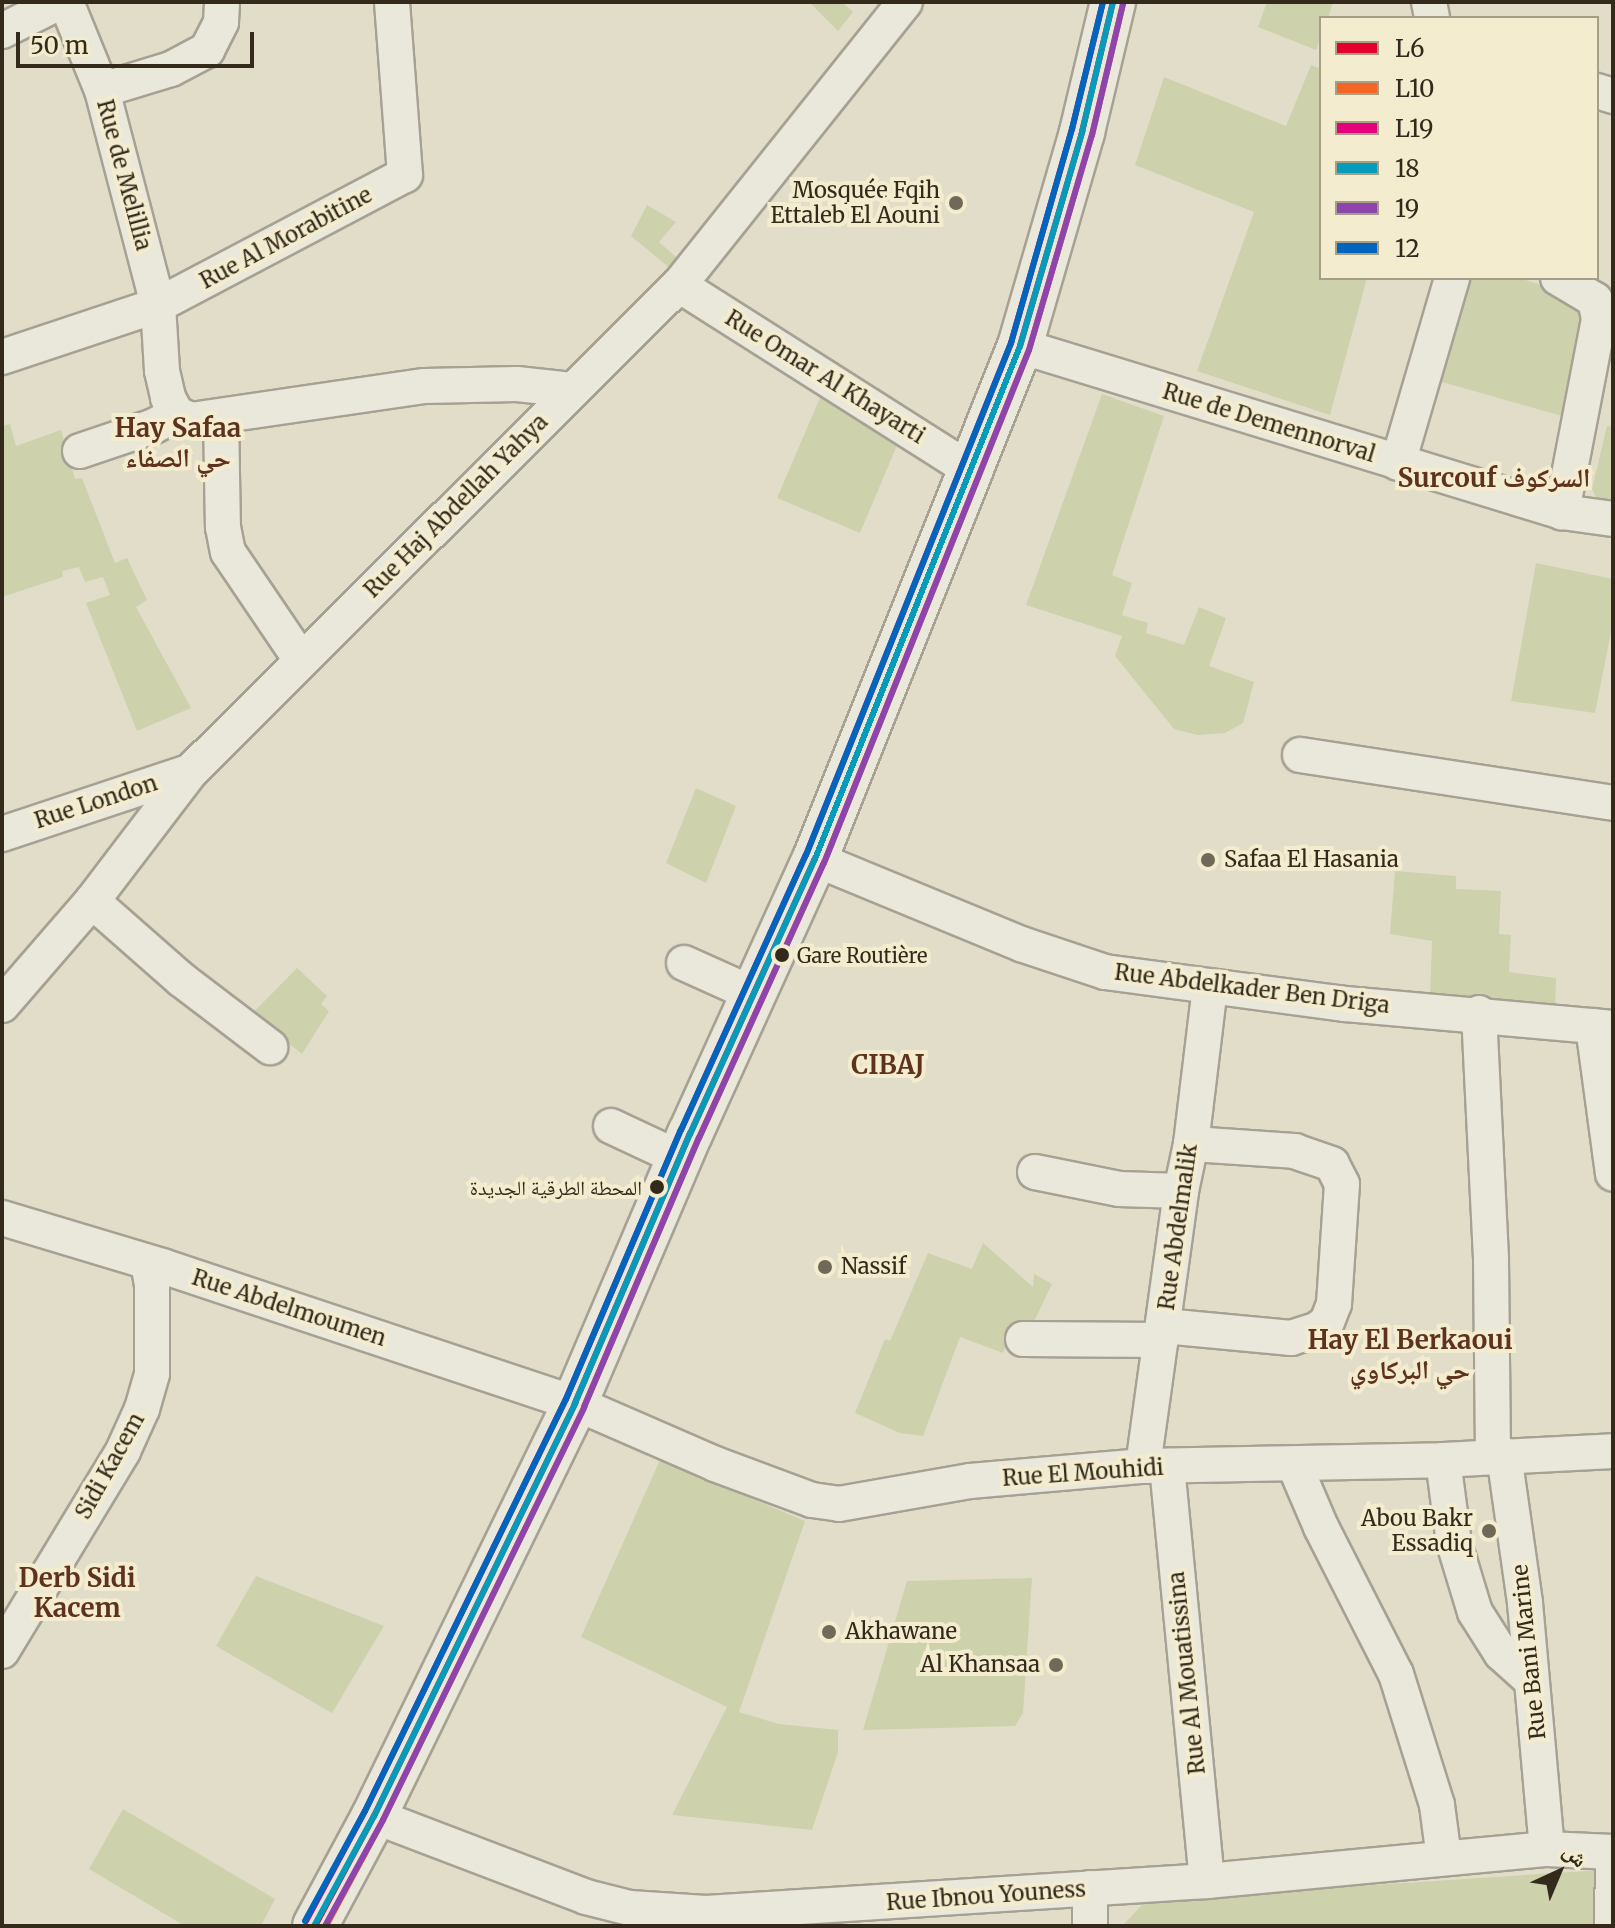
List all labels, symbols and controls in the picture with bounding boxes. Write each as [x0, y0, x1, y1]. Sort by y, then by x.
scale bar [20, 16, 258, 66]
legend [1319, 16, 1599, 280]
text: 50 m [30, 30, 89, 61]
text: L6 [1395, 33, 1425, 64]
text: L10 [1395, 73, 1435, 104]
street label: Rue de Melillia [91, 97, 157, 253]
text: L19 [1395, 113, 1433, 144]
text: 18 [1395, 153, 1419, 184]
place label: Mosquée Fqih Ettaleb El Aouni [770, 177, 940, 228]
street label: Rue Al Morabitine [196, 182, 376, 294]
text: 19 [1395, 193, 1419, 224]
marker: Mosquée Fqih Ettaleb El Aouni [947, 194, 965, 212]
text: 12 [1395, 233, 1420, 264]
street label: Rue Omar Al Khayarti [720, 305, 930, 449]
street label: Rue de Demennorval [1160, 378, 1378, 468]
street label: Rue Haj Abdellah Yahya [359, 409, 553, 603]
district label: Hay Safaa حي الصفاء [115, 412, 241, 474]
district label: Surcouf السركوف [1398, 462, 1590, 494]
street label: Rue London [31, 770, 161, 834]
place label: Safaa El Hasania [1224, 847, 1399, 873]
marker: Safaa El Hasania [1199, 851, 1217, 869]
place label: Gare Routière [797, 943, 927, 967]
marker: Gare Routière [774, 947, 790, 963]
street label: Rue Abdelkader Ben Driga [1113, 959, 1391, 1019]
district label: CIBAJ [851, 1049, 925, 1081]
street label: Rue Abdelmalik [1153, 1142, 1203, 1312]
place label: المحطة الطرقية الجديدة [470, 1175, 642, 1199]
marker: المحطة الطرقية الجديدة [649, 1179, 665, 1195]
place label: Nassif [841, 1254, 906, 1280]
marker: Nassif [816, 1258, 834, 1276]
street label: Rue Abdelmoumen [189, 1264, 389, 1352]
district label: Hay El Berkaoui حي البركاوي [1307, 1324, 1513, 1386]
street label: Sidi Kacem [70, 1408, 150, 1524]
street label: Rue El Mouhidi [1001, 1454, 1165, 1492]
place label: Abou Bakr Essadiq [1361, 1505, 1473, 1556]
marker: Abou Bakr Essadiq [1480, 1522, 1498, 1540]
district label: Derb Sidi Kacem [18, 1562, 136, 1624]
street label: Rue Bani Marine [1507, 1563, 1551, 1741]
street label: Rue Al Mouatissina [1163, 1570, 1211, 1776]
place label: Akhawane [845, 1619, 957, 1645]
marker: Akhawane [820, 1623, 838, 1641]
place label: Al Khansaa [920, 1652, 1040, 1678]
marker: Al Khansaa [1047, 1656, 1065, 1674]
north arrow [1519, 1832, 1599, 1912]
text: ش [1558, 1837, 1594, 1873]
street label: Rue Ibnou Youness [885, 1876, 1087, 1916]

